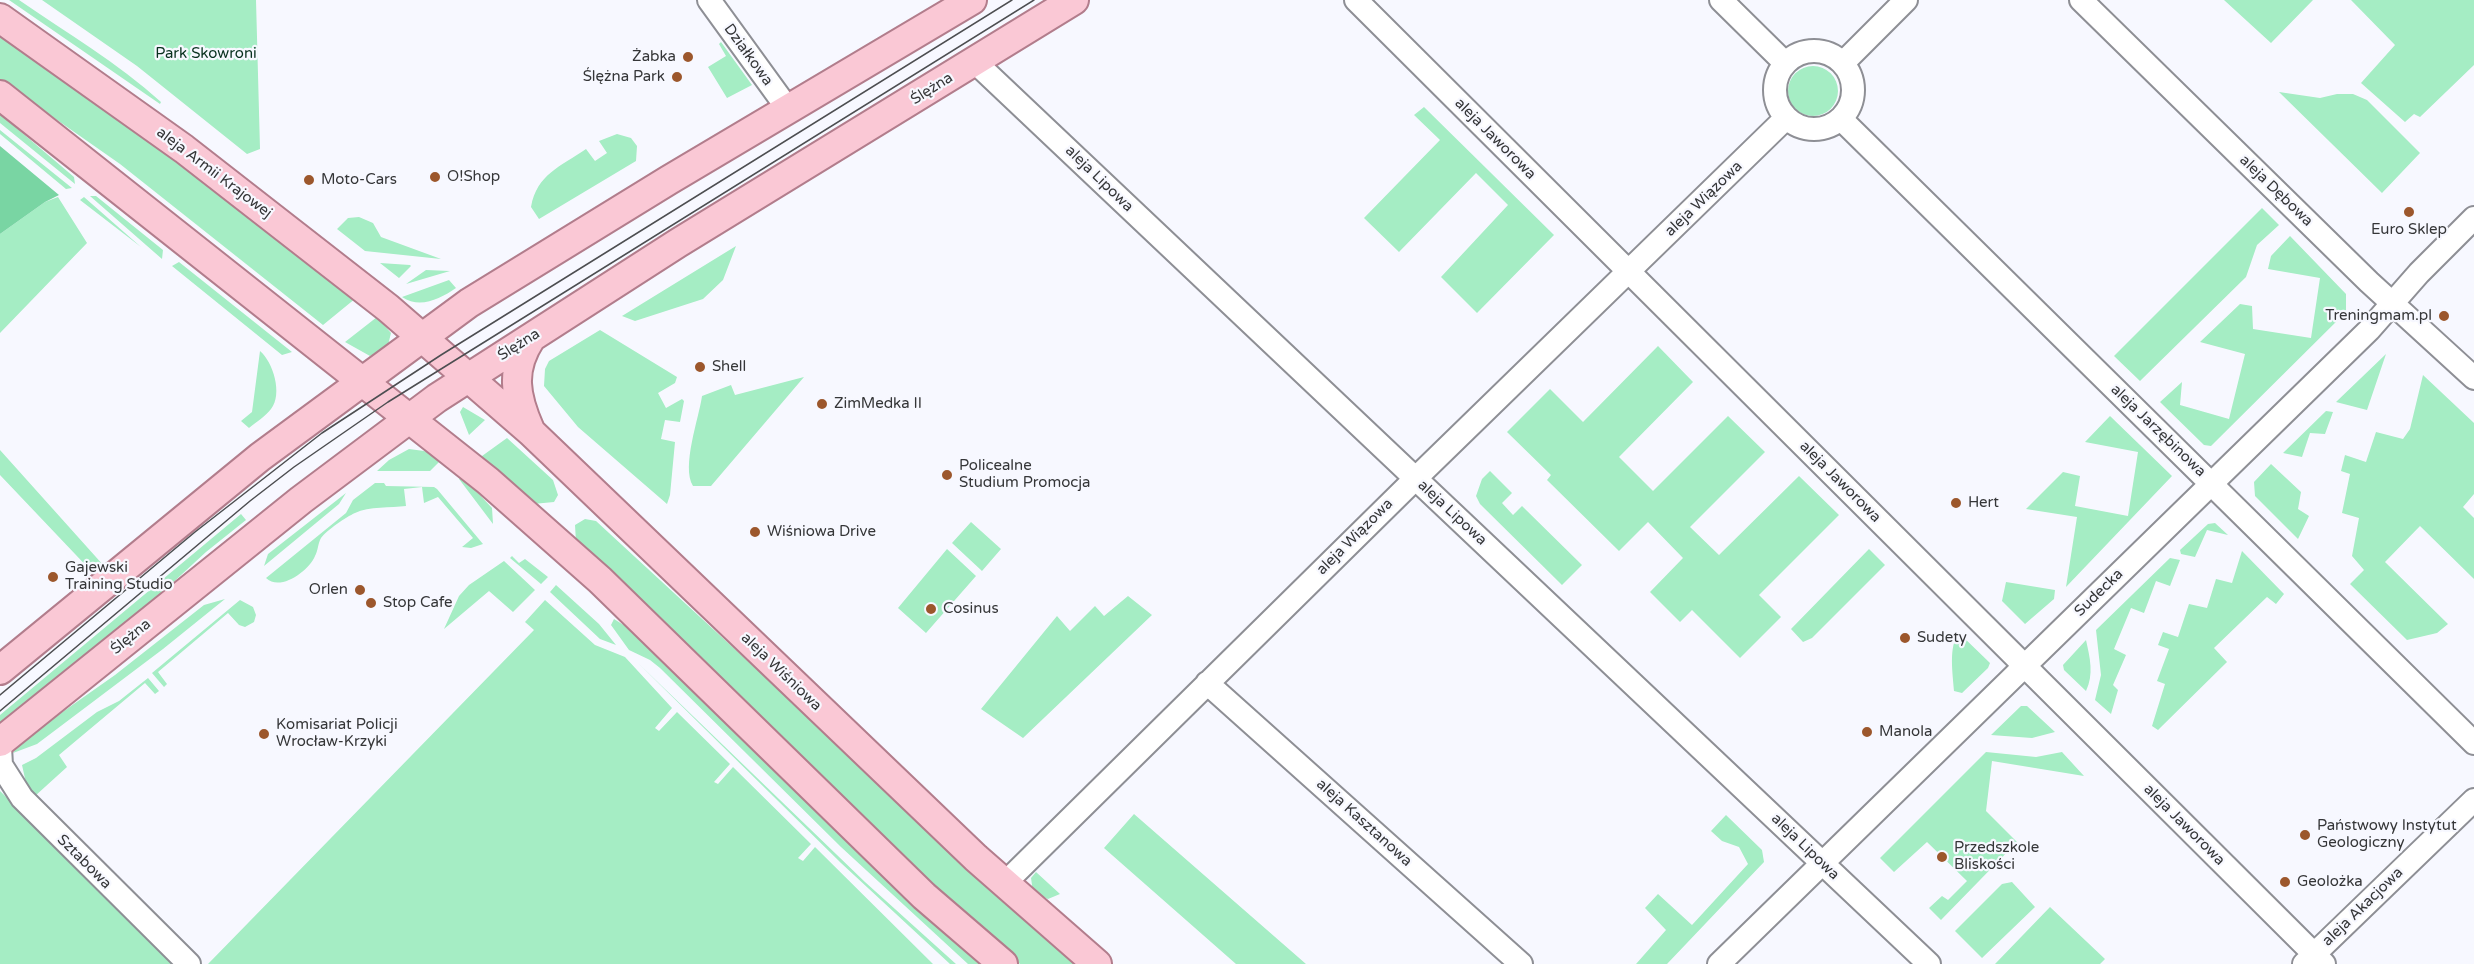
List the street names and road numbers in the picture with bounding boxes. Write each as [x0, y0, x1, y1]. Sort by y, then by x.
street label: Działkowa [720, 21, 776, 89]
street label: Ślężna [908, 69, 956, 109]
street label: aleja Jaworowa [1451, 95, 1539, 183]
street label: aleja Armii Krajowej [153, 124, 275, 222]
street label: aleja Lipowa [1061, 142, 1137, 216]
street label: aleja Dębowa [2236, 152, 2316, 230]
street label: aleja Wiązowa [1662, 158, 1746, 240]
street label: Ślężna [495, 325, 543, 365]
street label: aleja Jarzębinowa [2107, 381, 2209, 481]
street label: aleja Jaworowa [1796, 438, 1884, 526]
street label: aleja Lipowa [1414, 476, 1490, 550]
street label: aleja Wiązowa [1313, 495, 1397, 579]
street label: Sudecka [2071, 565, 2127, 621]
street label: Ślężna [107, 615, 155, 659]
street label: aleja Wiśniowa [737, 629, 825, 715]
street label: aleja Kasztanowa [1312, 775, 1416, 871]
street label: aleja Jaworowa [2140, 781, 2228, 869]
street label: aleja Lipowa [1767, 810, 1843, 884]
street label: Sztabowa [53, 831, 115, 893]
street label: aleja Akacjowa [2319, 864, 2407, 950]

